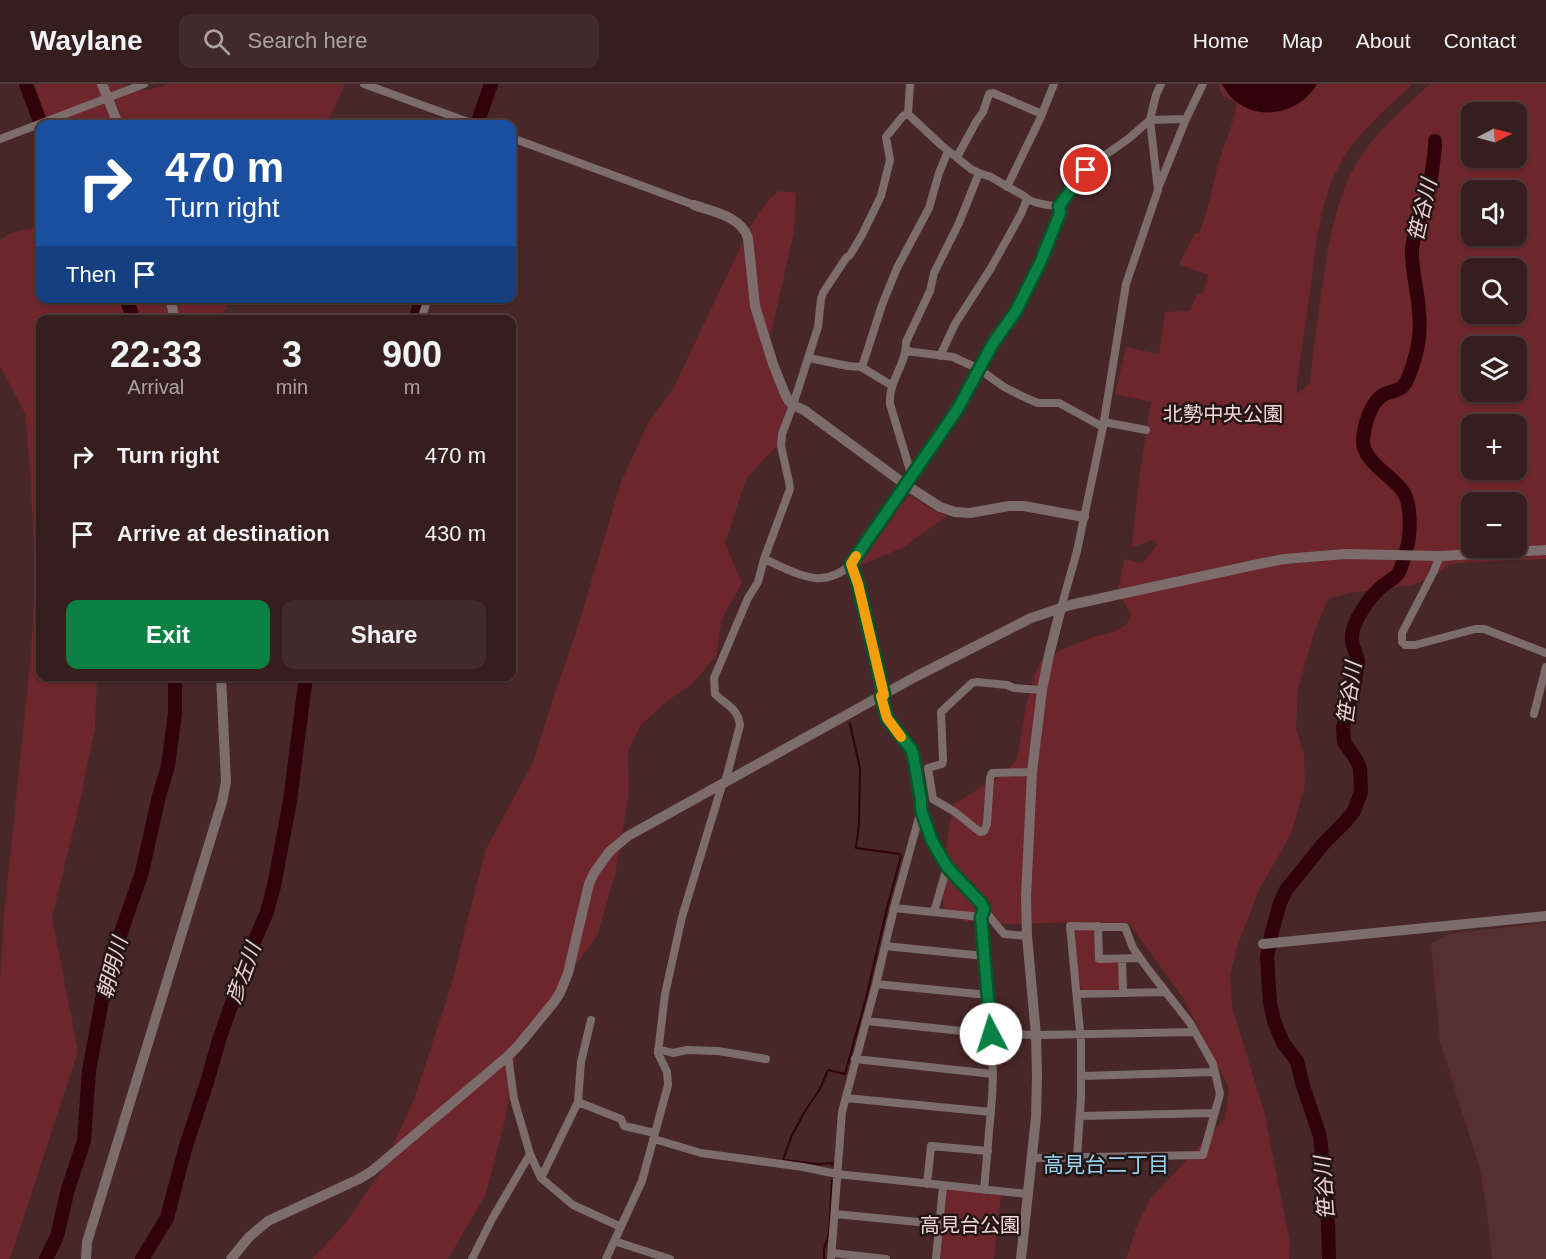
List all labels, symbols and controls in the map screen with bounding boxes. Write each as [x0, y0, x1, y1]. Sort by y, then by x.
search box [179, 14, 599, 68]
text: Waylane [30, 25, 143, 56]
icon: search [200, 25, 233, 58]
text: Search here [248, 28, 367, 53]
text: Home [1193, 29, 1249, 52]
text: Map [1282, 29, 1323, 52]
text: About [1356, 29, 1411, 52]
text: Contact [1444, 29, 1516, 52]
north arrow [1461, 102, 1527, 168]
map controls [1461, 102, 1527, 558]
icon: right [66, 144, 144, 222]
text: 470 m [165, 144, 284, 191]
pin [1060, 144, 1111, 195]
icon: arrive [1069, 153, 1102, 186]
water label: 笹谷川 [1404, 175, 1441, 243]
button: sound [1461, 180, 1527, 246]
text: Turn right [165, 193, 280, 223]
icon: arrive [128, 258, 161, 291]
button: search [1461, 258, 1527, 324]
text: Then [66, 262, 116, 287]
text: 22:33 [110, 334, 202, 375]
text: 3 [282, 334, 302, 375]
text: 900 [382, 334, 442, 375]
button: layers [1461, 336, 1527, 402]
text: Arrival [128, 376, 184, 398]
text: min [276, 376, 308, 398]
text: m [404, 376, 420, 398]
park label: 北勢中央公園 [1163, 403, 1283, 425]
button: + [1461, 414, 1527, 480]
icon: right [66, 440, 99, 473]
text: Turn right [117, 443, 219, 468]
text: 470 m [425, 443, 486, 468]
button: − [1461, 492, 1527, 558]
icon: arrive [66, 518, 99, 551]
text: Arrive at destination [117, 521, 330, 546]
text: 430 m [425, 521, 486, 546]
button: Exit [66, 600, 270, 669]
button: Share [282, 600, 486, 669]
water label: 笹谷川 [1333, 658, 1365, 726]
water label: 朝明川 [93, 933, 132, 1001]
water label: 彦左川 [221, 938, 265, 1007]
position arrow [959, 1002, 1023, 1066]
district label: 高見台二丁目 [1043, 1153, 1169, 1176]
water label: 笹谷川 [1310, 1154, 1338, 1220]
park label: 高見台公園 [920, 1214, 1020, 1236]

